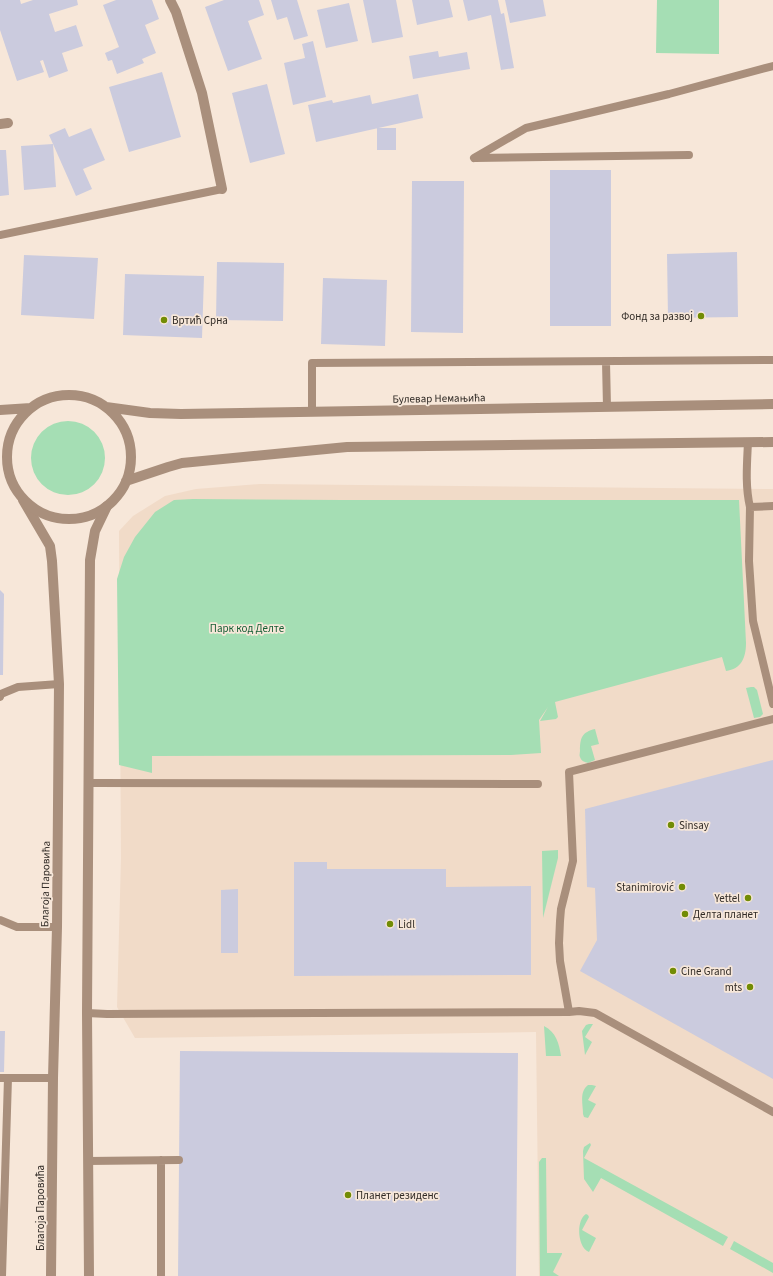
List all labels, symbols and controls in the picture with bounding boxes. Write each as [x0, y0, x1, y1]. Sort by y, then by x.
place label: Фонд за развој [621, 309, 693, 324]
marker: Фонд за развој [696, 311, 706, 321]
place label: Вртић Срна [172, 313, 228, 328]
marker: Вртић Срна [159, 315, 169, 325]
street label: Булевар Немањића [392, 390, 486, 407]
park label: Парк код Делте [210, 621, 285, 636]
place label: Sinsay [679, 818, 709, 833]
marker: Sinsay [666, 820, 676, 830]
street label: Благоја Паровића [37, 841, 54, 927]
place label: Stanimirović [616, 880, 674, 895]
marker: Stanimirović [677, 882, 687, 892]
place label: Yettel [714, 891, 740, 906]
marker: Yettel [743, 893, 753, 903]
place label: Делта планет [693, 907, 758, 922]
marker: Делта планет [680, 909, 690, 919]
place label: Lidl [398, 917, 415, 932]
marker: Lidl [385, 919, 395, 929]
place label: Cine Grand [681, 964, 732, 979]
marker: Cine Grand [668, 966, 678, 976]
place label: mts [725, 980, 742, 995]
marker: mts [745, 982, 755, 992]
street label: Благоја Паровића [33, 1165, 48, 1251]
place label: Планет резиденс [356, 1188, 439, 1203]
marker: Планет резиденс [343, 1190, 353, 1200]

